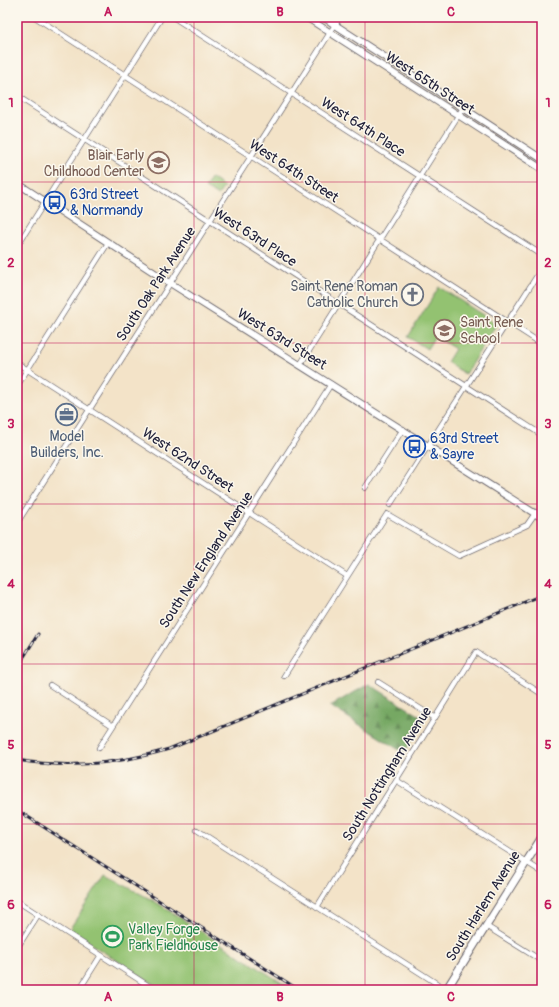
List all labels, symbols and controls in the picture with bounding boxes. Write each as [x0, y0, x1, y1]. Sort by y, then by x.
text: A [104, 4, 113, 20]
text: B [276, 4, 284, 20]
text: C [447, 4, 455, 20]
street label: West 65th Street [382, 48, 478, 118]
street label: West 64th Place [318, 93, 408, 161]
text: 1 [8, 95, 14, 111]
text: 1 [545, 95, 551, 111]
street label: West 64th Street [246, 136, 342, 206]
place label: Blair Early Childhood Center [44, 147, 144, 180]
school or university icon: Blair Early Childhood Center [146, 150, 172, 176]
place label: 63rd Street & Normandy [70, 186, 143, 219]
bus stop icon: 63rd Street & Normandy [42, 189, 68, 215]
street label: West 63rd Place [210, 204, 300, 270]
street label: South Oak Park Avenue [113, 224, 199, 344]
text: 2 [7, 255, 15, 271]
text: 2 [544, 255, 552, 271]
place label: Saint Rene Roman Catholic Church [290, 278, 398, 311]
church icon: Saint Rene Roman Catholic Church [400, 281, 426, 307]
street label: West 63rd Street [234, 305, 330, 374]
place label: Saint Rene School [460, 314, 523, 347]
school or university icon: Saint Rene School [432, 317, 458, 343]
office icon: Model Builders, Inc. [54, 401, 80, 427]
text: 3 [7, 416, 15, 432]
text: 3 [544, 416, 552, 432]
street label: West 62nd Street [139, 424, 237, 496]
place label: Model Builders, Inc. [30, 428, 104, 461]
place label: 63rd Street & Sayre [430, 430, 499, 463]
bus stop icon: 63rd Street & Sayre [402, 433, 428, 459]
street label: South New England Avenue [155, 488, 257, 631]
text: 4 [7, 576, 15, 592]
text: 4 [544, 576, 552, 592]
street label: South Nottingham Avenue [339, 704, 435, 844]
text: 5 [7, 737, 15, 753]
text: 5 [544, 737, 552, 753]
street label: South Harlem Avenue [442, 848, 524, 964]
text: 6 [7, 897, 15, 913]
text: 6 [544, 897, 552, 913]
place label: Valley Forge Park Fieldhouse [128, 921, 218, 954]
sports icon: Valley Forge Park Fieldhouse [100, 924, 126, 950]
text: A [104, 989, 113, 1005]
text: B [276, 989, 284, 1005]
text: C [447, 989, 455, 1005]

